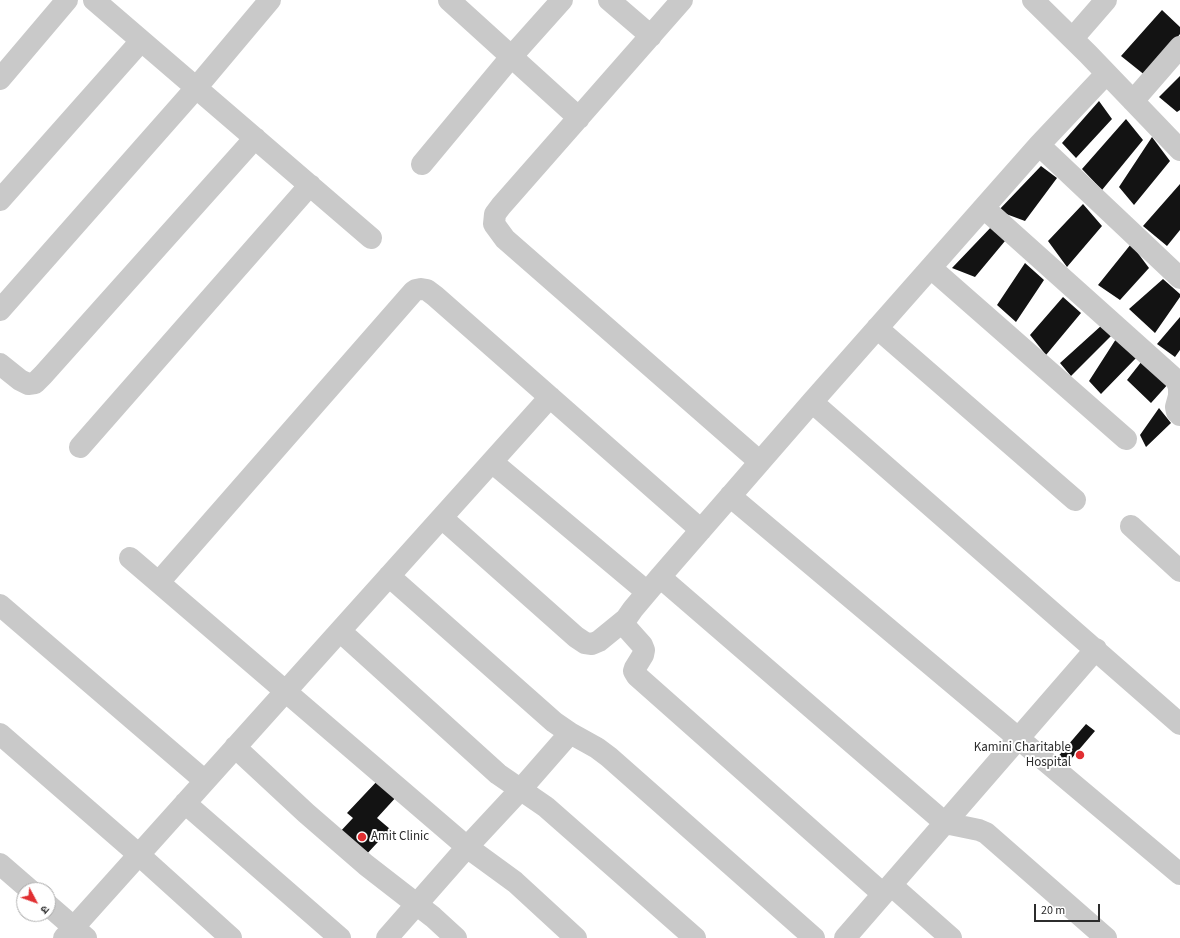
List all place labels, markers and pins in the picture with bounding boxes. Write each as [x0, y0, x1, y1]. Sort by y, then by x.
place label: Kamini Charitable Hospital [974, 740, 1071, 771]
marker: Kamini Charitable Hospital [1074, 749, 1086, 761]
place label: Amit Clinic [371, 829, 429, 845]
marker: Amit Clinic [356, 831, 368, 843]

